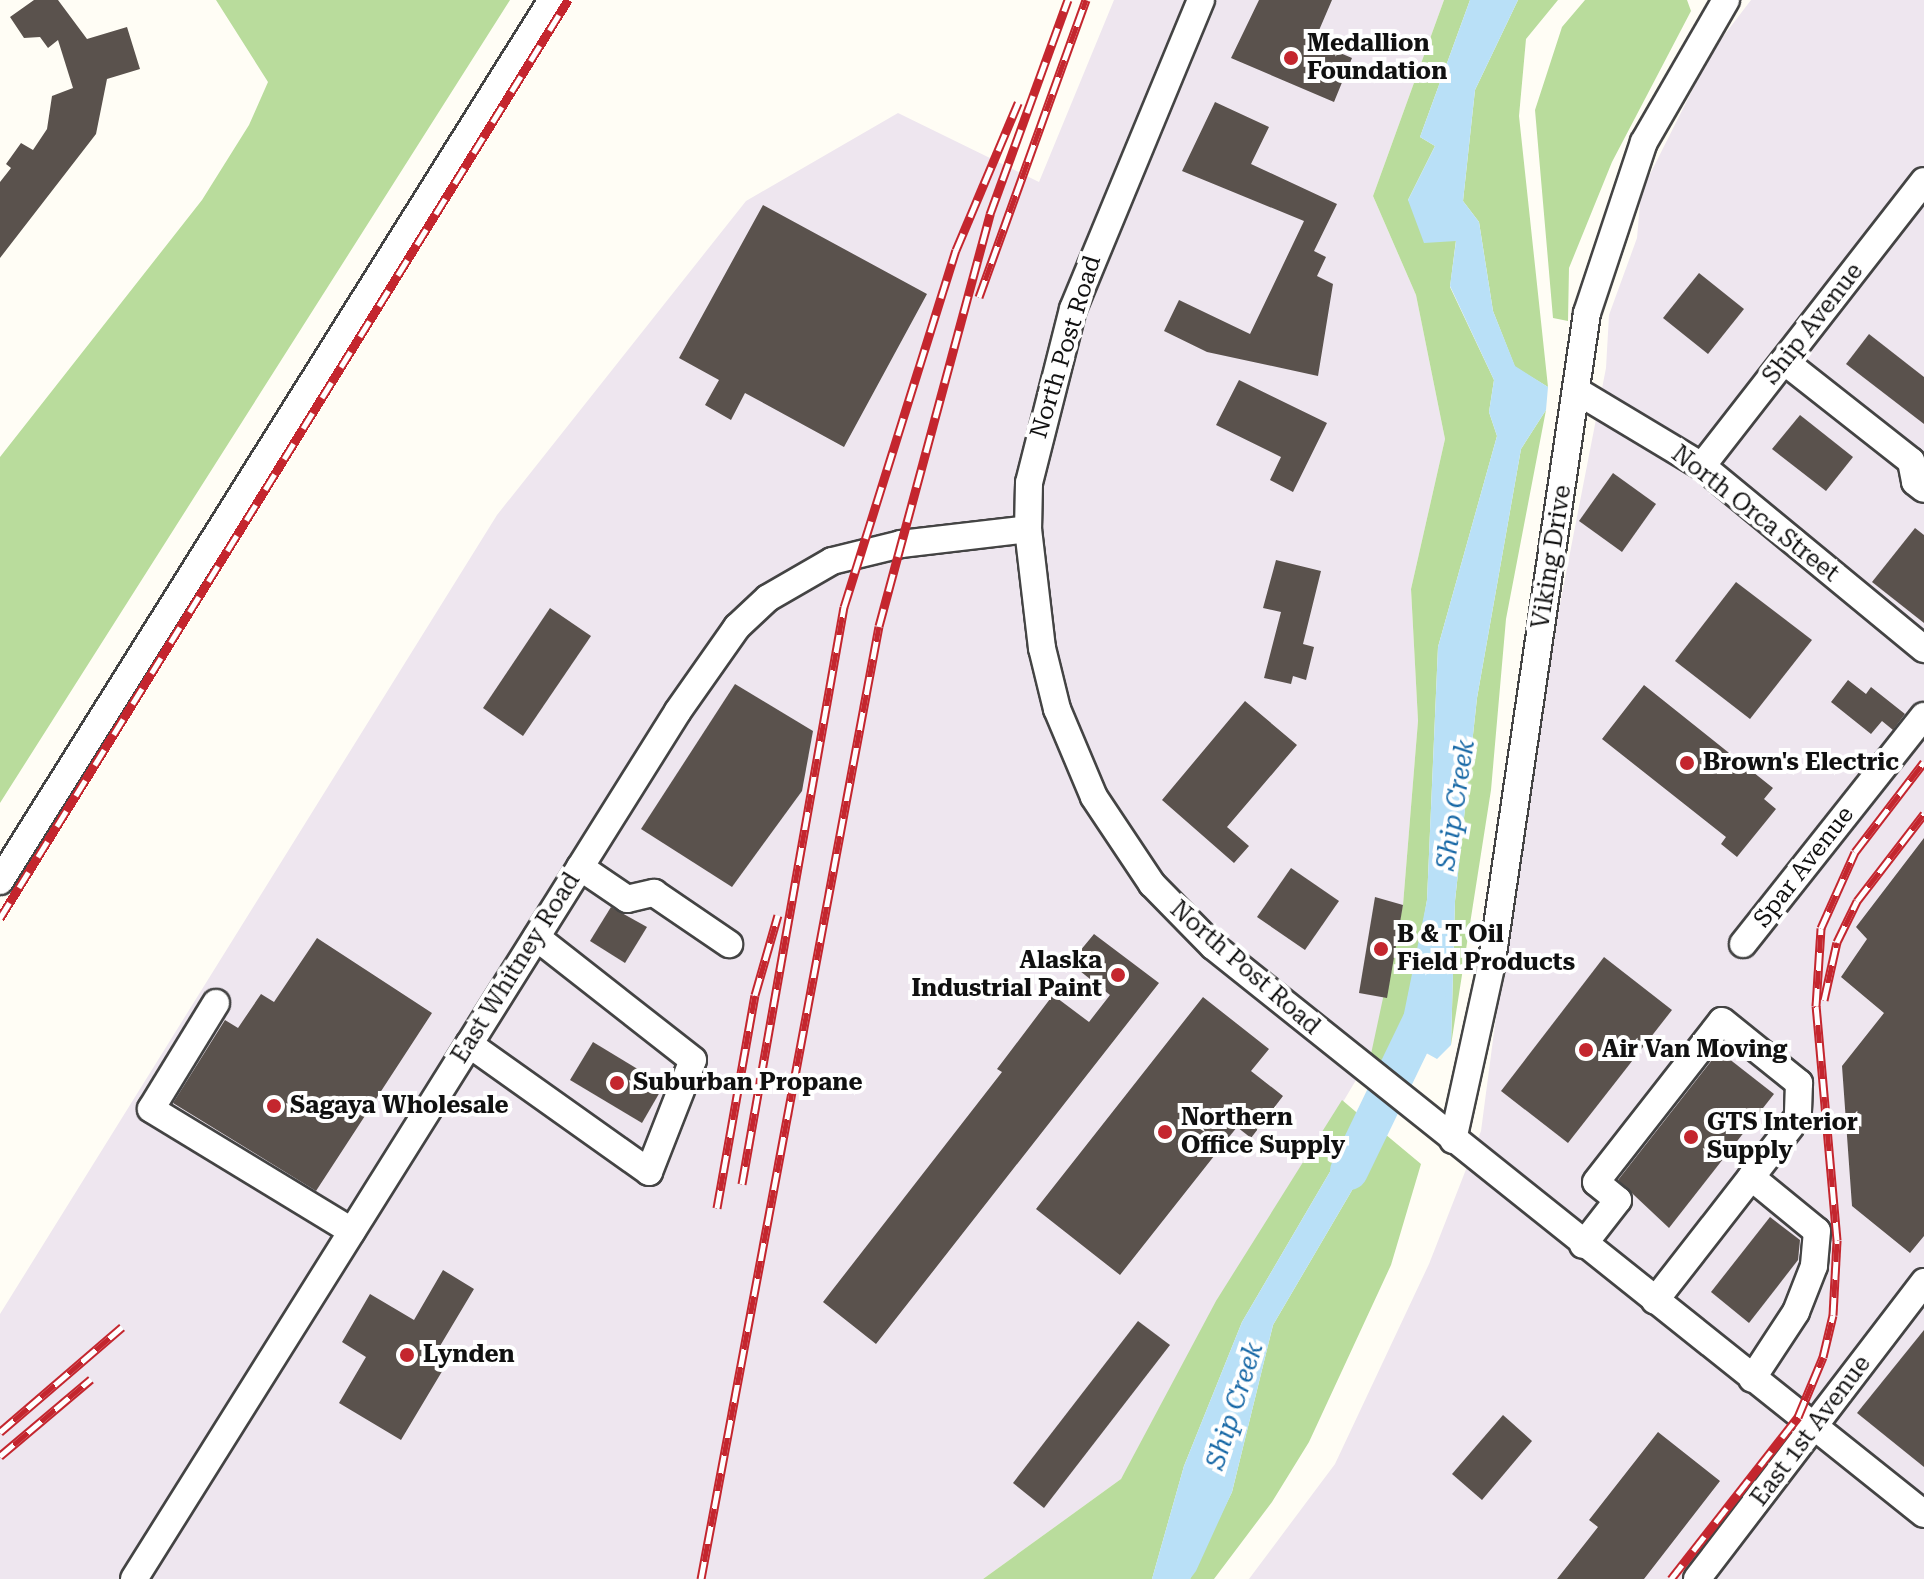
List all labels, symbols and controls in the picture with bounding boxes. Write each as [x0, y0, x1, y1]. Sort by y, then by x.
place label: Medallion Foundation [1307, 30, 1447, 86]
marker: Medallion Foundation [1282, 49, 1300, 67]
street label: North Post Road [1025, 252, 1107, 442]
street label: Ship Avenue [1757, 258, 1869, 390]
street label: North Orca Street [1666, 440, 1844, 588]
street label: Viking Drive [1526, 483, 1578, 631]
water label: Ship Creek [1430, 738, 1482, 872]
place label: Brown's Electric [1703, 749, 1899, 777]
marker: Brown's Electric [1678, 754, 1696, 772]
street label: Spar Avenue [1748, 801, 1860, 933]
street label: East Whitney Road [446, 867, 586, 1069]
street label: North Post Road [1164, 895, 1326, 1041]
place label: B & T Oil Field Products [1397, 921, 1575, 977]
marker: B & T Oil Field Products [1372, 940, 1390, 958]
place label: Alaska Industrial Paint [911, 947, 1102, 1003]
marker: Alaska Industrial Paint [1109, 966, 1127, 984]
place label: Air Van Moving [1602, 1036, 1787, 1064]
marker: Air Van Moving [1577, 1041, 1595, 1059]
place label: Suburban Propane [633, 1069, 862, 1097]
marker: Suburban Propane [608, 1074, 626, 1092]
place label: Sagaya Wholesale [290, 1092, 509, 1120]
marker: Sagaya Wholesale [265, 1097, 283, 1115]
place label: Northern Office Supply [1181, 1104, 1345, 1160]
place label: GTS Interior Supply [1707, 1109, 1858, 1165]
marker: Northern Office Supply [1156, 1123, 1174, 1141]
marker: GTS Interior Supply [1682, 1128, 1700, 1146]
water label: Ship Creek [1200, 1339, 1270, 1473]
place label: Lynden [423, 1341, 515, 1369]
marker: Lynden [398, 1346, 416, 1364]
street label: East 1st Avenue [1745, 1350, 1877, 1512]

